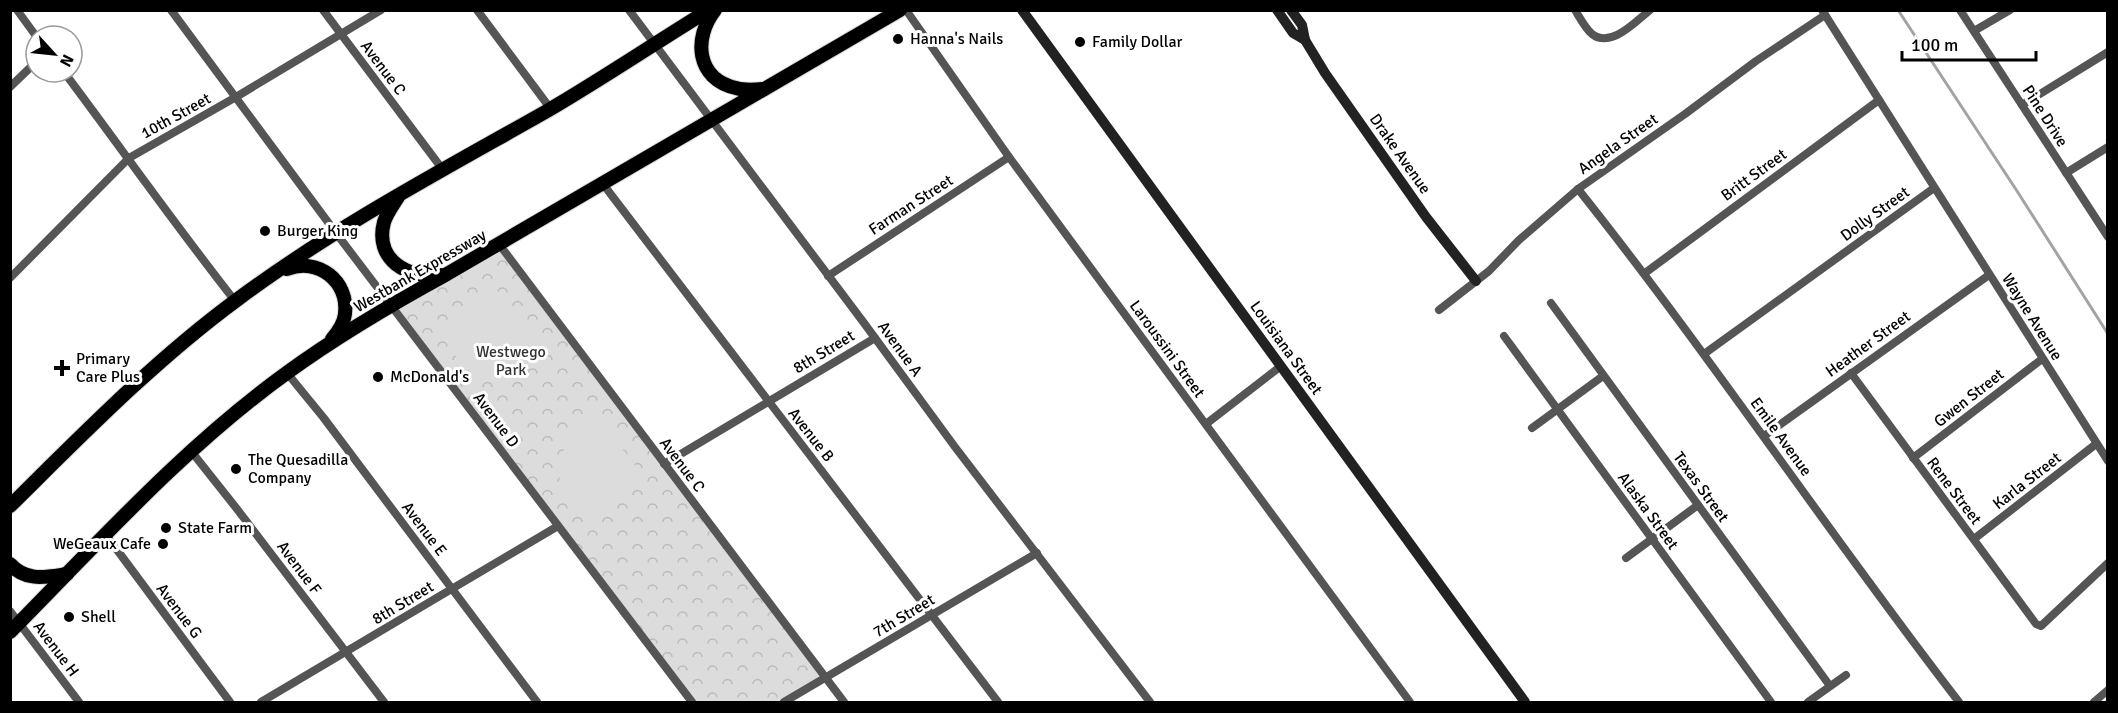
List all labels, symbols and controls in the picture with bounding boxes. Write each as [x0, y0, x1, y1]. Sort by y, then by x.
north arrow [24, 24, 84, 84]
scale bar [1902, 24, 2036, 62]
place label: Hanna's Nails [910, 29, 1003, 49]
marker: Hanna's Nails [891, 32, 905, 46]
place label: Family Dollar [1092, 32, 1183, 52]
text: 100 m [1911, 34, 1958, 56]
marker: Family Dollar [1073, 35, 1087, 49]
street label: Avenue C [356, 37, 410, 100]
text: N [55, 51, 78, 70]
street label: Pine Drive [2018, 81, 2072, 151]
street label: 10th Street [138, 88, 215, 143]
street label: Angela Street [1574, 109, 1662, 179]
street label: Drake Avenue [1365, 110, 1435, 198]
street label: Britt Street [1717, 144, 1791, 206]
street label: Farman Street [865, 170, 957, 240]
street label: Dolly Street [1837, 182, 1914, 246]
place label: Burger King [277, 221, 358, 241]
marker: Burger King [258, 224, 272, 238]
street label: Westbank Expressway [350, 225, 490, 317]
street label: Wayne Avenue [1997, 270, 2067, 364]
street label: Laroussini Street [1125, 296, 1209, 402]
street label: Louisiana Street [1245, 297, 1327, 399]
street label: Heather Street [1822, 306, 1915, 382]
street label: Avenue A [873, 317, 927, 381]
street label: 8th Street [790, 326, 859, 378]
park label: Westwego Park [476, 342, 546, 380]
place label: Primary Care Plus [76, 349, 140, 387]
marker: Primary Care Plus [53, 359, 71, 377]
street label: Gwen Street [1930, 364, 2008, 432]
place label: McDonald's [390, 367, 469, 387]
marker: McDonald's [371, 370, 385, 384]
street label: Avenue D [469, 388, 523, 452]
street label: Emile Avenue [1746, 394, 1816, 480]
street label: Avenue B [784, 404, 838, 466]
street label: Avenue C [655, 434, 709, 497]
street label: Texas Street [1669, 448, 1733, 526]
street label: Karla Street [1989, 448, 2066, 514]
place label: The Quesadilla Company [248, 450, 348, 488]
street label: Rene Street [1922, 453, 1986, 529]
marker: The Quesadilla Company [229, 462, 243, 476]
street label: Alaska Street [1613, 468, 1683, 554]
street label: Avenue E [397, 498, 451, 560]
place label: State Farm [178, 518, 252, 538]
marker: State Farm [159, 521, 173, 535]
place label: WeGeaux Cafe [53, 534, 151, 554]
marker: WeGeaux Cafe [156, 537, 170, 551]
street label: Avenue F [272, 537, 326, 599]
street label: 8th Street [369, 577, 438, 629]
street label: Avenue G [152, 579, 206, 643]
street label: 7th Street [870, 590, 939, 642]
place label: Shell [81, 607, 116, 627]
marker: Shell [62, 610, 76, 624]
street label: Avenue H [29, 617, 83, 681]

